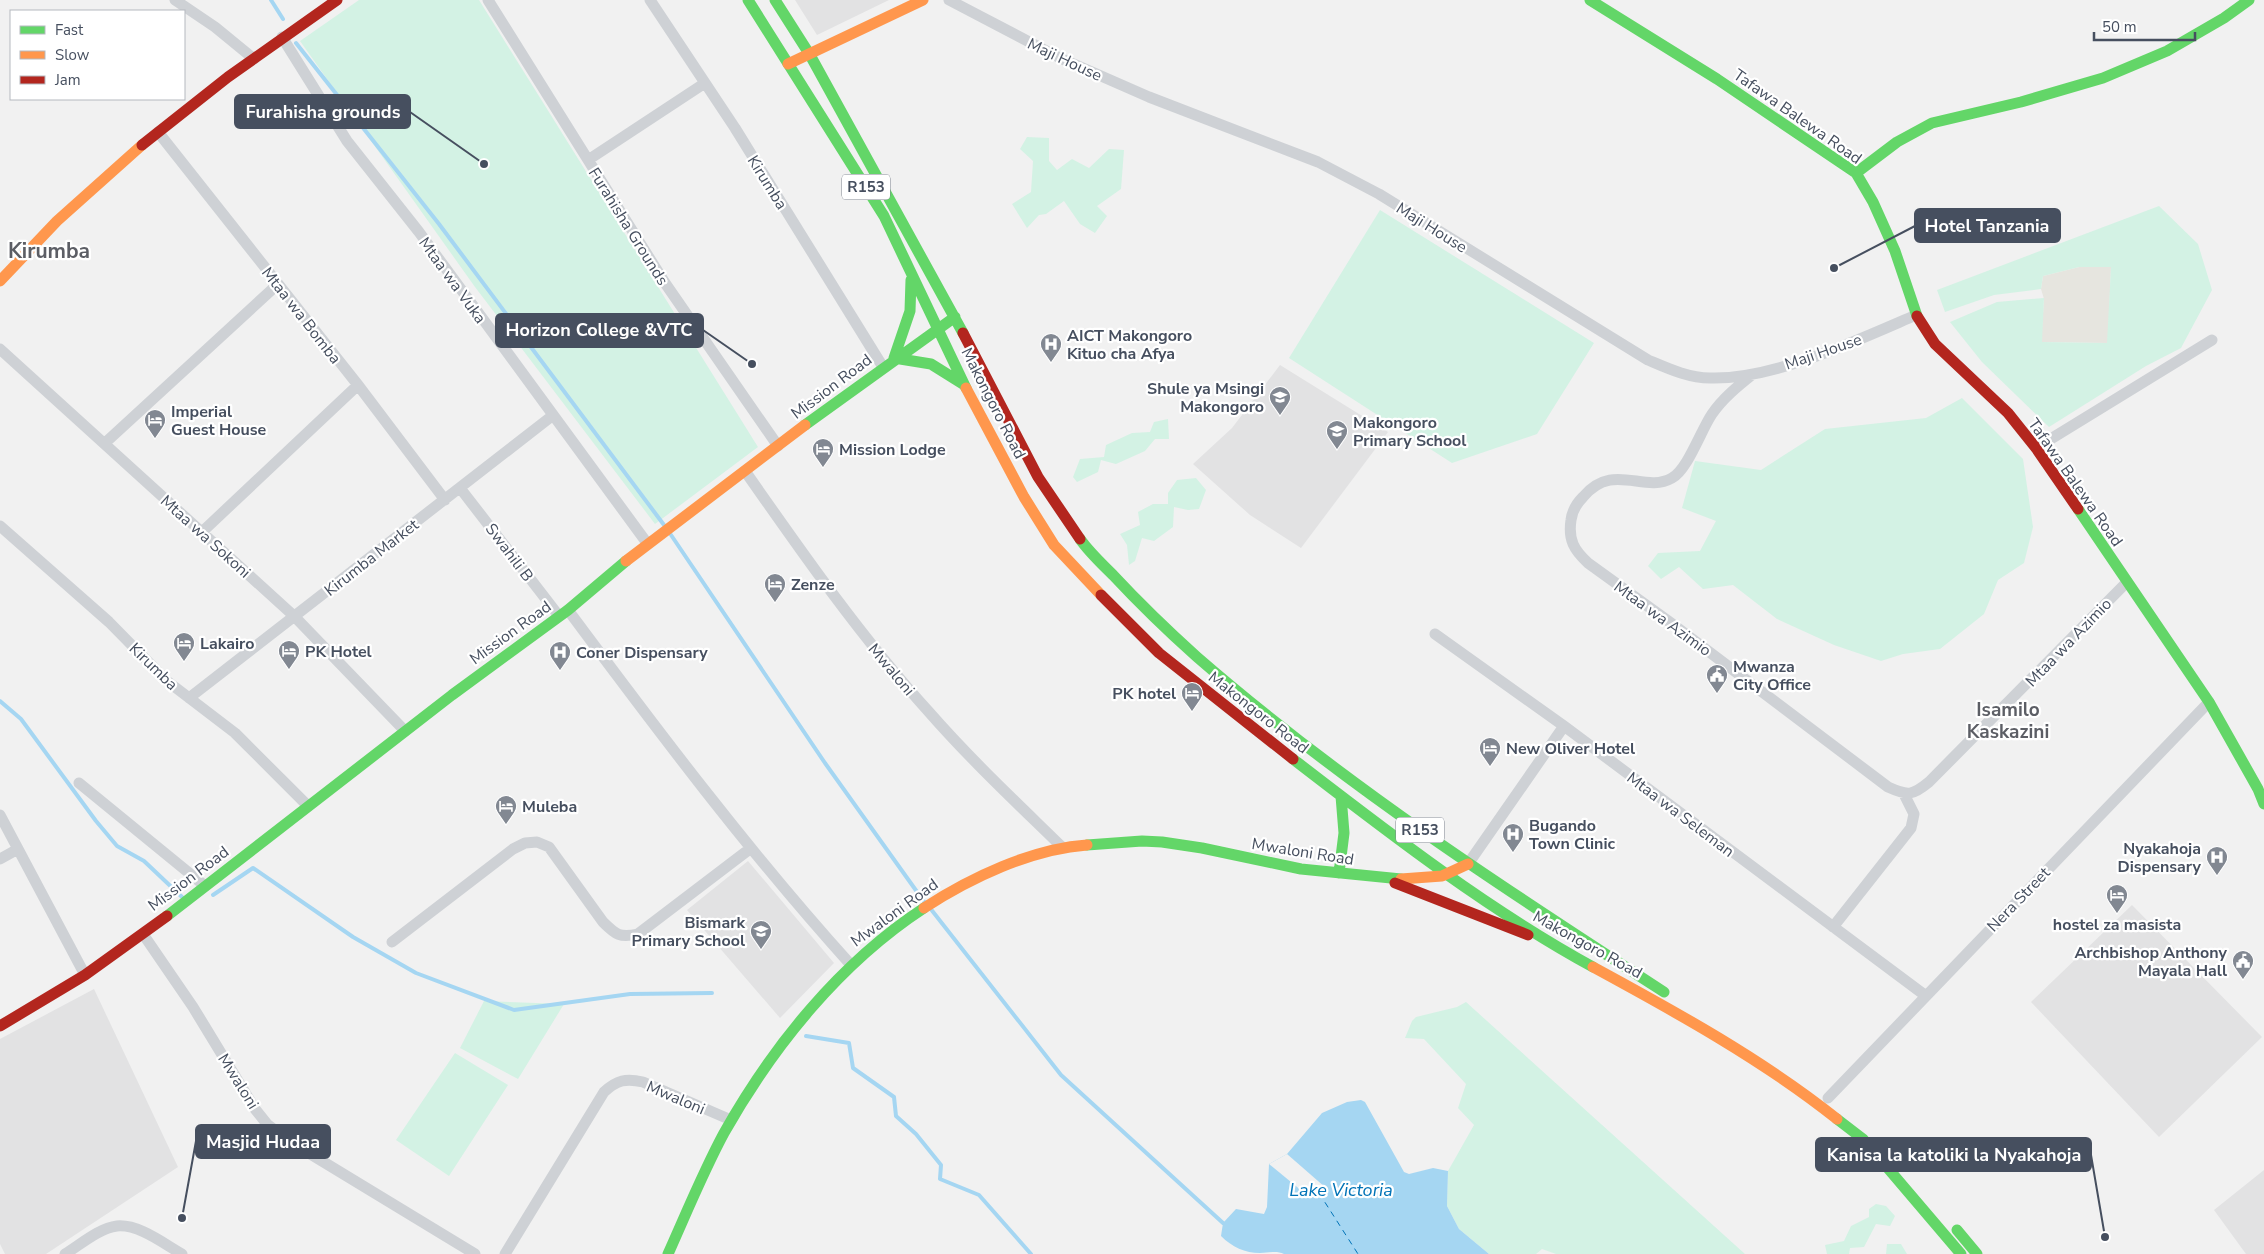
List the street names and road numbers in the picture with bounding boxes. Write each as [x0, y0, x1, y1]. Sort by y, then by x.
street label: Maji House [1024, 33, 1105, 87]
street label: Tafawa Balewa Road [1729, 64, 1866, 169]
street label: Kirumba [742, 151, 792, 214]
street label: Furahisha Grounds [583, 163, 673, 290]
road number: R153 [842, 174, 890, 200]
street label: Maji House [1392, 197, 1471, 258]
street label: Mtaa wa Vuka [413, 233, 491, 328]
street label: Mtaa wa Bomba [256, 263, 346, 369]
street label: Maji House [1782, 329, 1865, 375]
street label: Makongoro Road [956, 344, 1031, 463]
street label: Mission Road [787, 349, 876, 424]
street label: Tafawa Balewa Road [2023, 414, 2128, 551]
street label: Mtaa wa Sokoni [155, 490, 255, 583]
street label: Kirumba Market [320, 514, 424, 601]
street label: Swahili B [480, 519, 538, 586]
street label: Mtaa wa Azimio [1609, 576, 1716, 662]
street label: Mtaa wa Azimio [2021, 594, 2117, 692]
street label: Mission Road [465, 596, 556, 670]
street label: Kirumba [124, 638, 182, 695]
street label: Mwaloni [863, 639, 920, 700]
street label: Makongoro Road [1204, 667, 1313, 759]
street label: Mtaa wa Seleman [1622, 767, 1739, 862]
road number: R153 [1396, 818, 1444, 842]
street label: Mwaloni Road [1250, 833, 1356, 871]
street label: Mission Road [144, 841, 233, 916]
street label: Nera Street [1982, 862, 2055, 937]
street label: Mwaloni Road [846, 874, 943, 952]
street label: Makongoro Road [1529, 906, 1646, 984]
street label: Mwaloni [212, 1049, 264, 1114]
street label: Mwaloni [643, 1076, 708, 1120]

